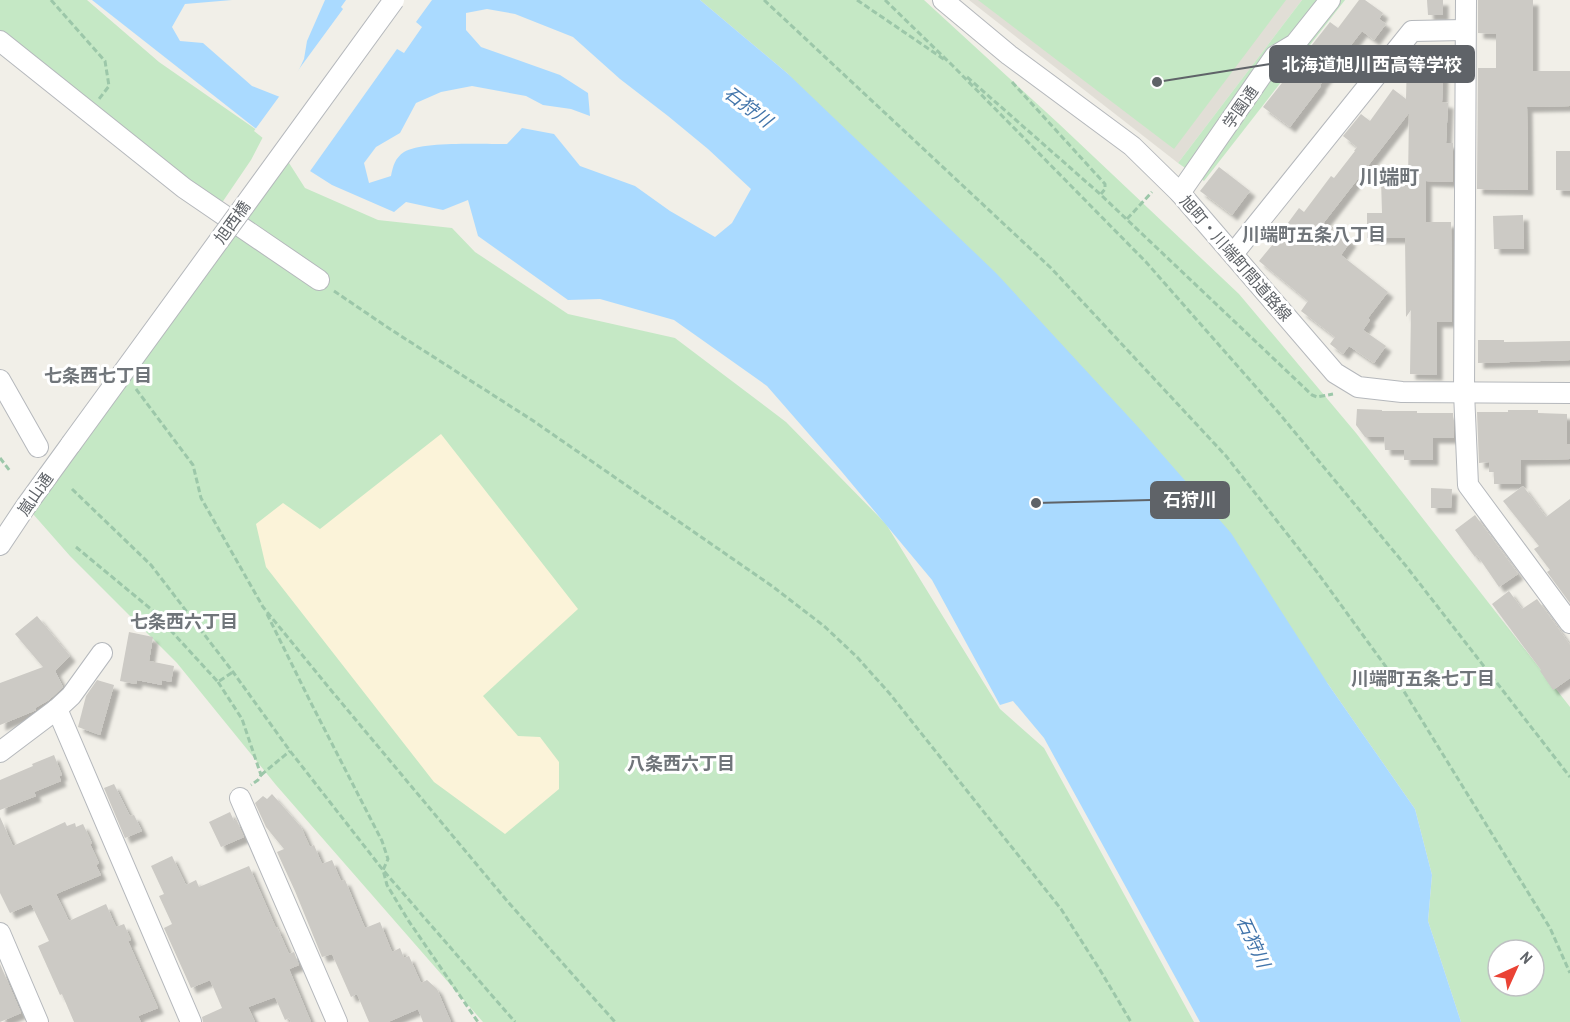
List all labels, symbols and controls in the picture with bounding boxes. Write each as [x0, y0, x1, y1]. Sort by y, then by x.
callout: 北海道旭川西高等学校 [1270, 46, 1474, 82]
text: 北海道旭川西高等学校 [1282, 52, 1462, 77]
water label: 石狩川 [719, 80, 779, 134]
street label: 学園通 [1217, 81, 1263, 133]
district label: 川端町 [1359, 163, 1419, 190]
street label: 旭町・川端町間道路線 [1175, 190, 1297, 326]
street label: 旭西橋 [209, 196, 255, 248]
district label: 川端町五条八丁目 [1242, 222, 1386, 247]
district label: 七条西七丁目 [44, 363, 152, 388]
street label: 嵐山通 [12, 468, 58, 520]
callout: 石狩川 [1151, 482, 1229, 518]
text: 石狩川 [1163, 487, 1217, 512]
district label: 七条西六丁目 [130, 609, 238, 634]
district label: 川端町五条七丁目 [1351, 666, 1495, 691]
district label: 八条西六丁目 [627, 751, 735, 776]
water label: 石狩川 [1231, 912, 1277, 973]
north arrow [1486, 938, 1546, 998]
text: N [1515, 946, 1538, 969]

